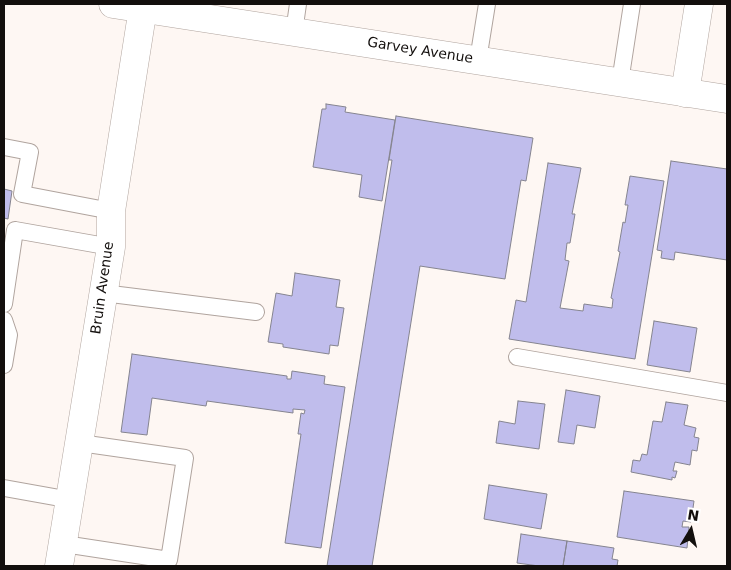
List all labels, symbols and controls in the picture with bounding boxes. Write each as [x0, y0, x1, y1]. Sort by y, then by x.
street label: Garvey Avenue [366, 34, 474, 68]
street label: Bruin Avenue [88, 241, 118, 335]
north arrow [666, 505, 716, 555]
text: N [686, 506, 700, 524]

